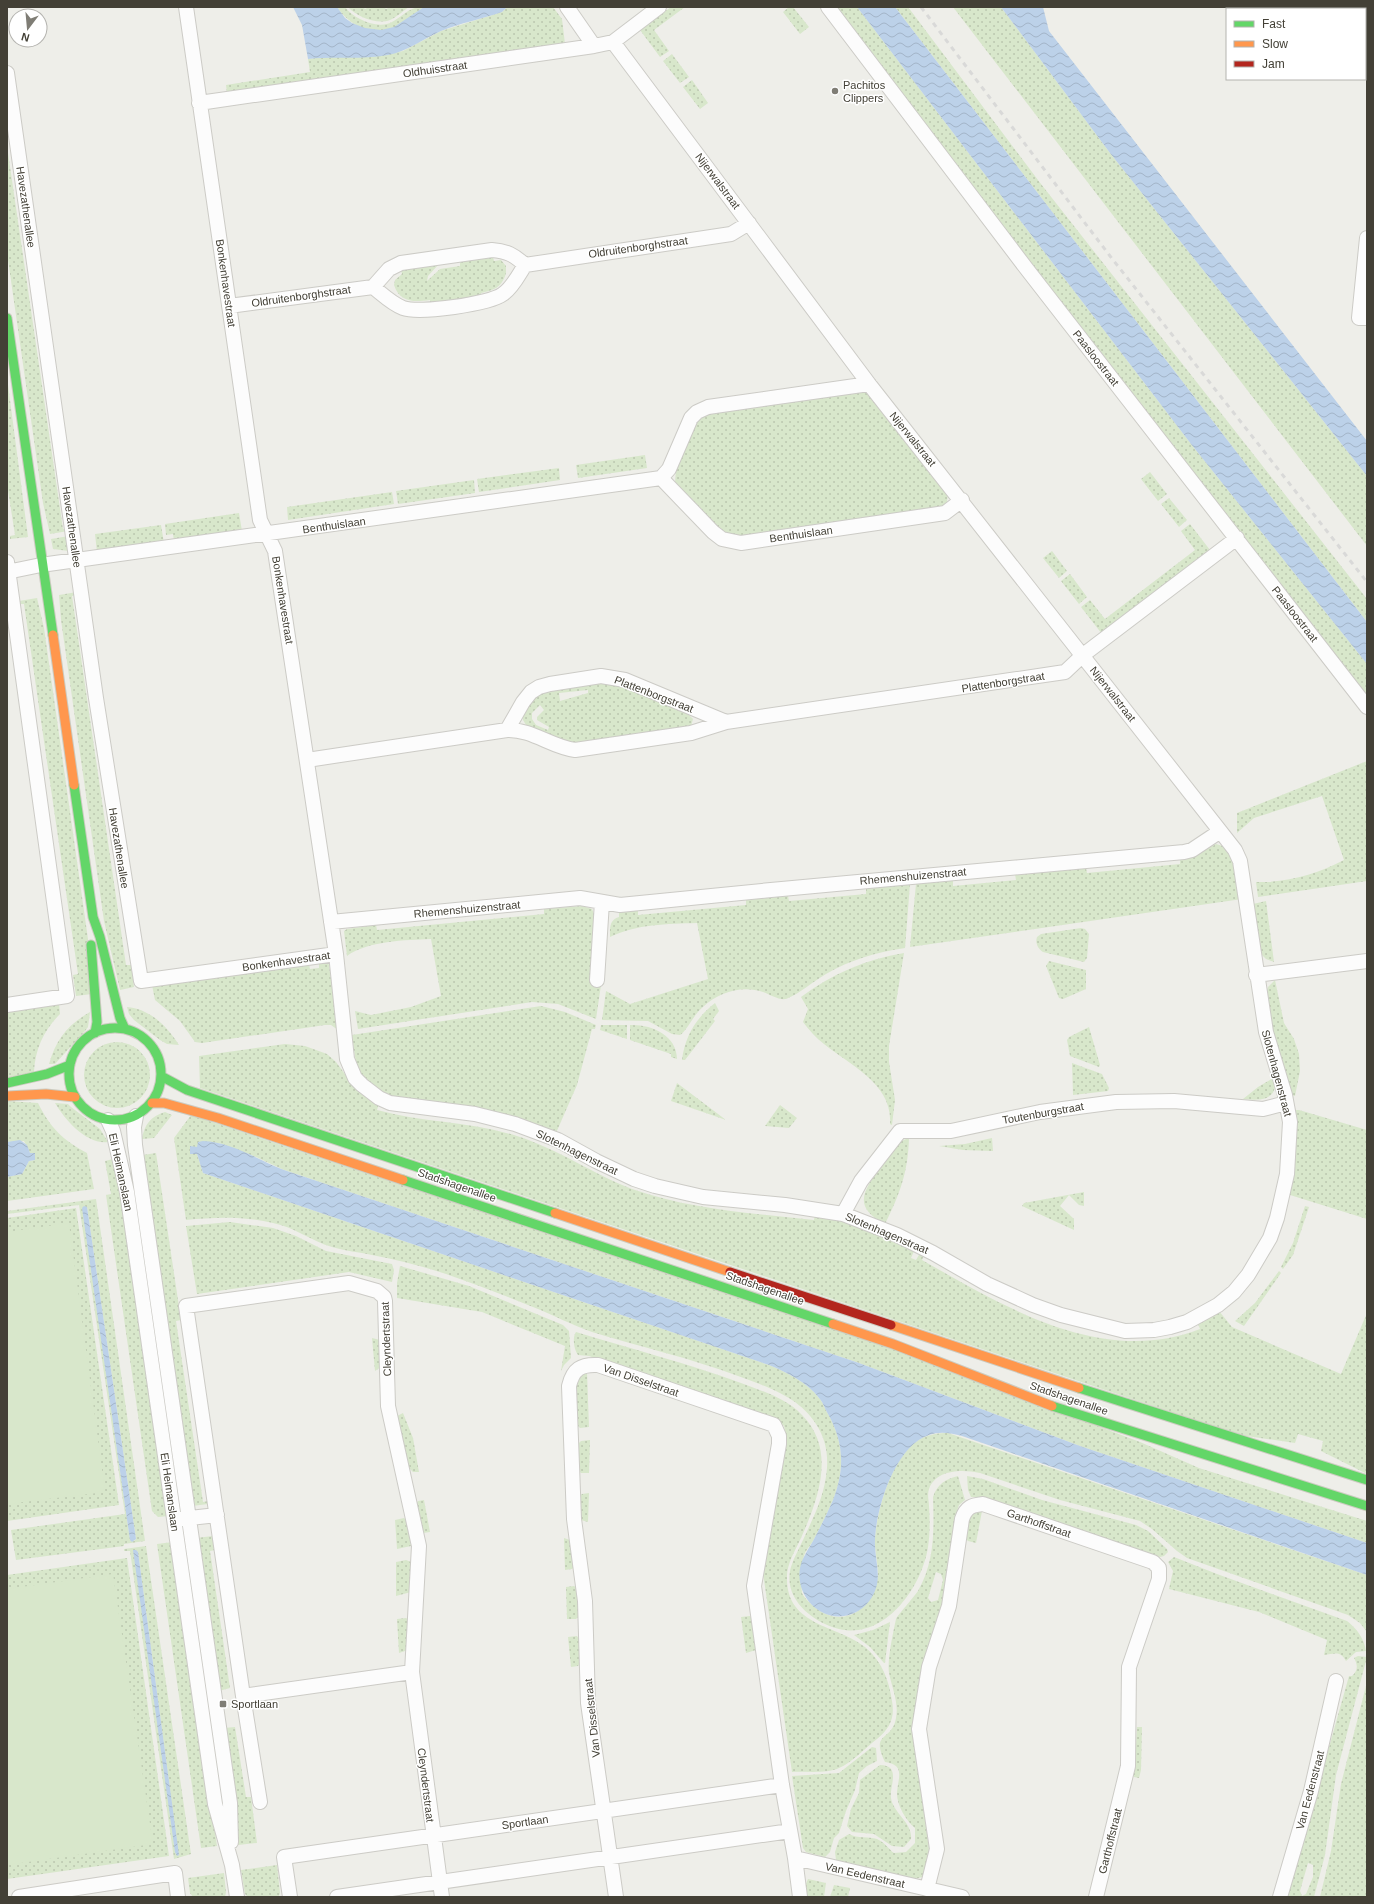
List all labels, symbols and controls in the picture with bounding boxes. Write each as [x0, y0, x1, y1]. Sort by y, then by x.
north arrow [8, 8, 48, 48]
legend [1226, 8, 1366, 80]
text: Fast [1262, 17, 1286, 31]
text: N [20, 31, 31, 44]
text: Slow [1262, 37, 1288, 51]
text: Jam [1262, 57, 1285, 71]
street label: Oldhuisstraat [402, 59, 468, 79]
place label: Pachitos Clippers [843, 79, 886, 104]
marker: Pachitos Clippers [830, 86, 840, 96]
street label: Nijerwalstraat [693, 151, 743, 211]
street label: Havezathenallee [14, 166, 38, 248]
street label: Oldruitenborghstraat [588, 234, 688, 260]
street label: Bonkenhavestraat [214, 238, 238, 328]
street label: Oldruitenborghstraat [251, 283, 351, 309]
street label: Paasloostraat [1071, 328, 1121, 388]
street label: Nijerwalstraat [887, 409, 939, 469]
street label: Havezathenallee [60, 486, 84, 568]
street label: Benthuislaan [302, 515, 366, 535]
street label: Benthuislaan [769, 524, 833, 544]
street label: Bonkenhavestraat [270, 555, 296, 645]
street label: Paasloostraat [1270, 584, 1320, 644]
street label: Nijerwalstraat [1088, 664, 1138, 724]
street label: Plattenborgstraat [961, 670, 1045, 694]
street label: Plattenborgstraat [613, 673, 695, 715]
street label: Havezathenallee [107, 807, 131, 889]
street label: Rhemenshuizenstraat [859, 865, 967, 887]
street label: Rhemenshuizenstraat [413, 898, 521, 920]
street label: Bonkenhavestraat [241, 949, 331, 973]
street label: Slotenhagenstraat [1260, 1028, 1294, 1118]
street label: Toutenburgstraat [1001, 1100, 1085, 1126]
street label: Slotenhagenstraat [534, 1127, 620, 1177]
street label: Eli Heimanslaan [107, 1132, 135, 1212]
street label: Stadshagenallee [416, 1166, 498, 1204]
street label: Slotenhagenstraat [844, 1210, 930, 1256]
street label: Stadshagenallee [724, 1269, 806, 1307]
street label: Cleyndertstraat [379, 1302, 393, 1376]
street label: Van Disselstraat [602, 1361, 680, 1399]
street label: Stadshagenallee [1028, 1379, 1110, 1417]
street label: Eli Heimanslaan [159, 1452, 181, 1532]
street label: Garthoffstraat [1005, 1506, 1073, 1540]
street label: Van Disselstraat [582, 1678, 602, 1758]
place label: Sportlaan [231, 1698, 278, 1710]
marker: Sportlaan [218, 1699, 228, 1709]
street label: Cleyndertstraat [415, 1747, 437, 1823]
street label: Van Eedenstraat [1294, 1749, 1326, 1831]
street label: Garthoffstraat [1096, 1807, 1124, 1875]
street label: Sportlaan [501, 1813, 549, 1831]
street label: Van Eedenstraat [824, 1860, 906, 1890]

